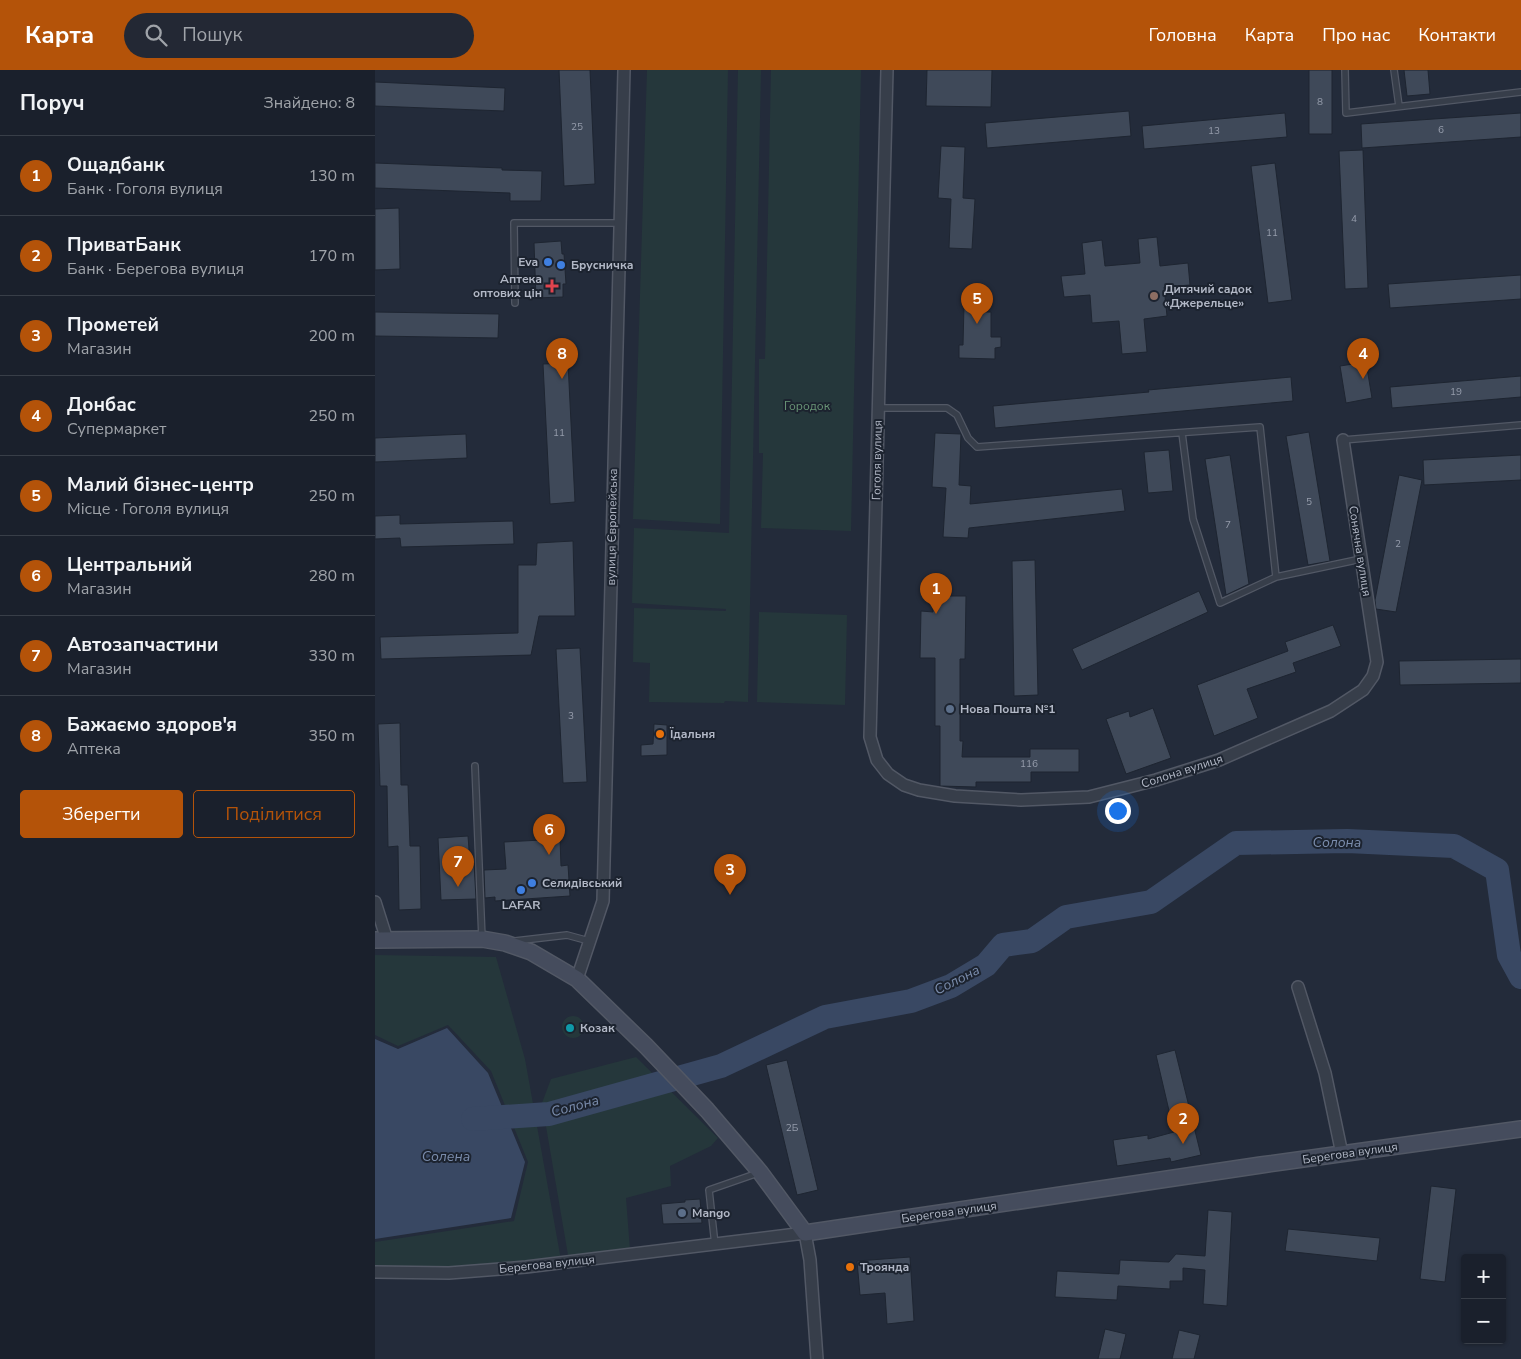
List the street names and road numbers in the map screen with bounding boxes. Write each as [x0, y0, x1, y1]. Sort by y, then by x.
street label: Гоголя вулиця [868, 420, 886, 500]
street label: вулиця Європейська [603, 468, 621, 586]
street label: Сонячна вулиця [1345, 505, 1375, 597]
street label: Солона вулиця [1139, 750, 1225, 792]
street label: Берегова вулиця [1301, 1138, 1399, 1168]
street label: Берегова вулиця [900, 1197, 998, 1227]
street label: Берегова вулиця [498, 1251, 596, 1277]

